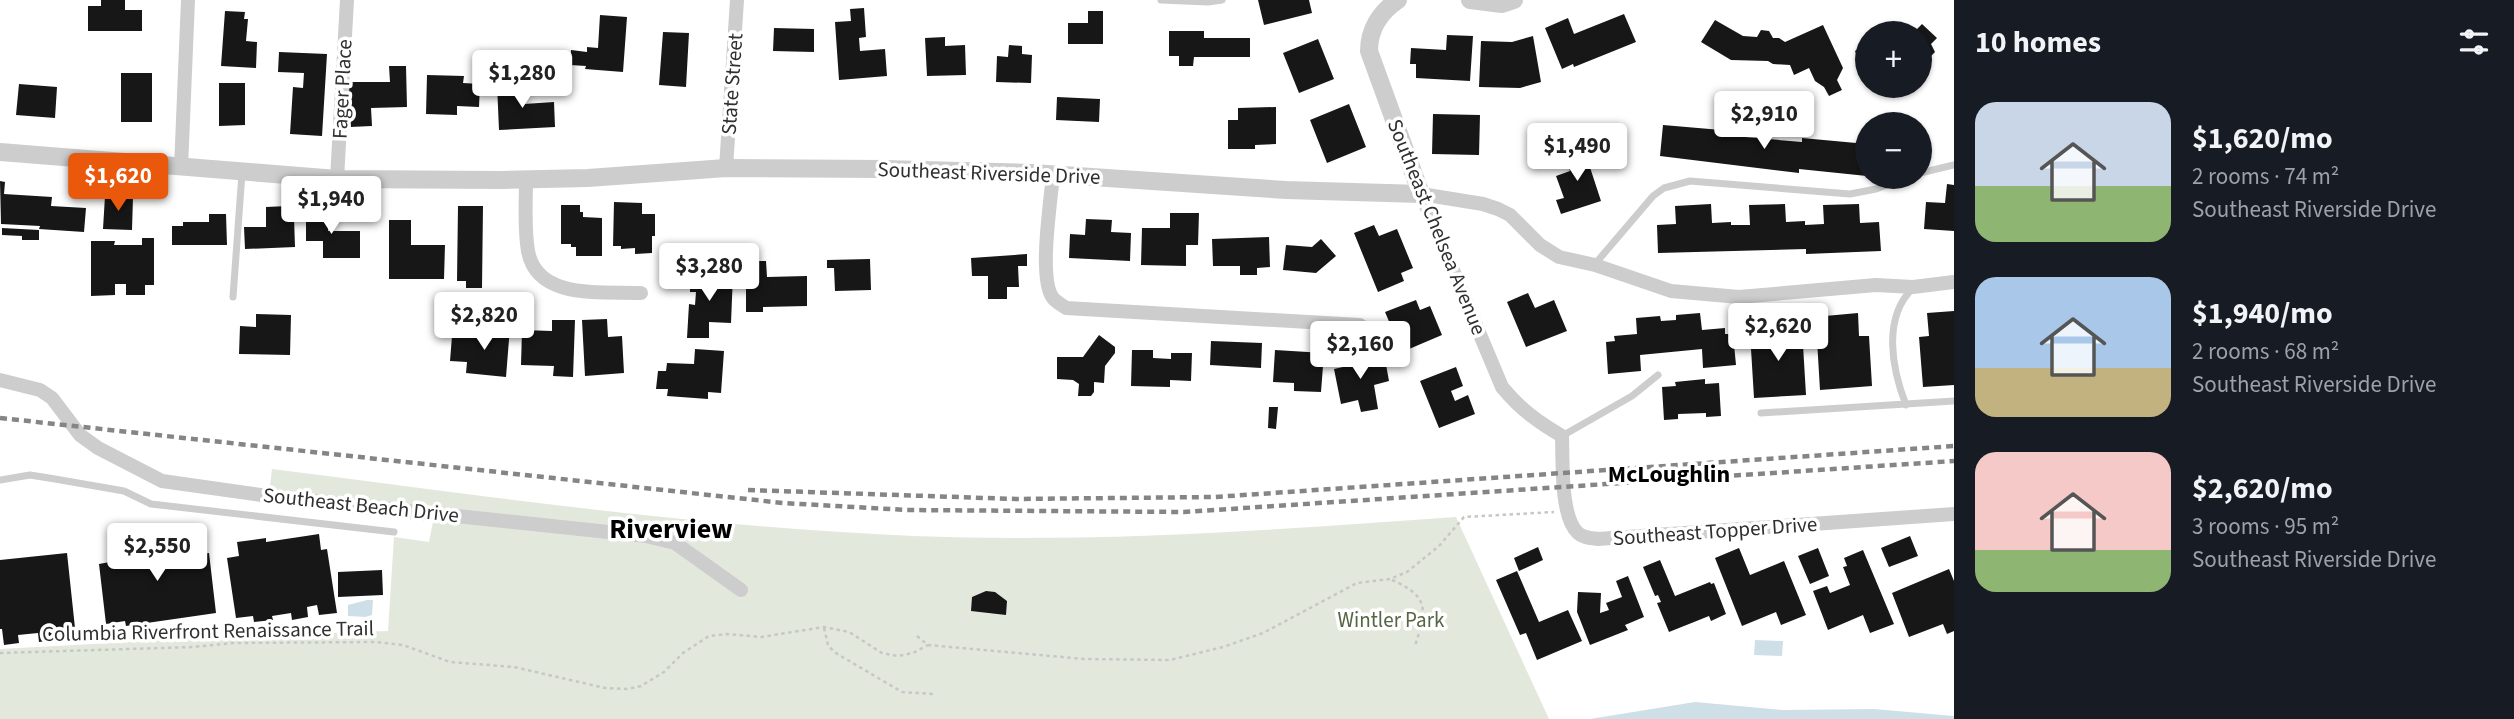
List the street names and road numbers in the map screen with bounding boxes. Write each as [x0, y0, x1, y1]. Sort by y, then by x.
street label: State Street [713, 32, 751, 136]
street label: Fager Place [324, 38, 360, 140]
street label: Southeast Chelsea Avenue [1380, 115, 1494, 339]
street label: Southeast Riverside Drive [877, 154, 1101, 192]
street label: Southeast Beach Drive [262, 480, 460, 530]
street label: Southeast Topper Drive [1612, 509, 1818, 553]
street label: Columbia Riverfront Renaissance Trail [42, 613, 374, 649]

